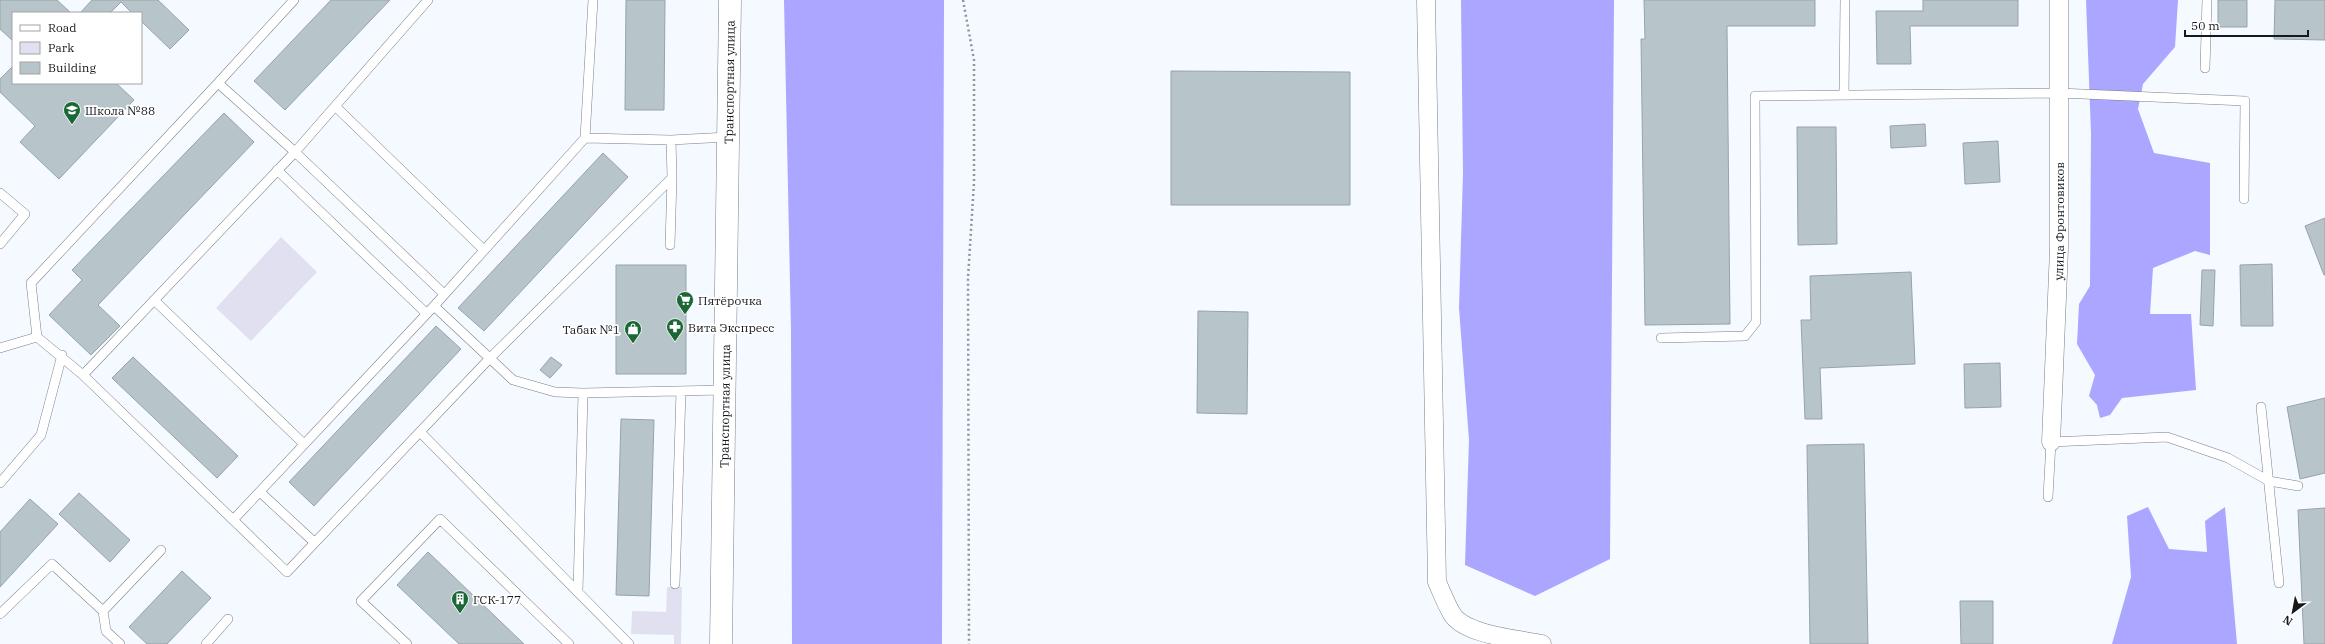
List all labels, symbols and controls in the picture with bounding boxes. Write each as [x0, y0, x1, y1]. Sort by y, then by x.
legend [12, 12, 142, 84]
scale bar [2185, 12, 2308, 38]
text: 50 m [2191, 18, 2220, 33]
text: Road [48, 20, 77, 35]
street label: Транспортная улица [720, 20, 737, 144]
text: Park [48, 40, 74, 55]
text: Building [48, 60, 96, 75]
school or university icon: Школа №88 [62, 100, 82, 125]
place label: Школа №88 [85, 103, 155, 118]
street label: улица Фронтовиков [2050, 162, 2067, 281]
supermarket icon: Пятёрочка [675, 290, 695, 315]
place label: Пятёрочка [698, 293, 763, 308]
pharmacy icon: Вита Экспресс [665, 317, 685, 342]
shop icon: Табак №1 [623, 319, 643, 344]
place label: Вита Экспресс [688, 320, 775, 335]
place label: Табак №1 [563, 322, 620, 337]
street label: Транспортная улица [716, 344, 733, 468]
building icon: ГСК-177 [450, 589, 470, 614]
place label: ГСК-177 [473, 592, 521, 607]
north arrow [2273, 592, 2313, 632]
text: N [2280, 612, 2295, 629]

